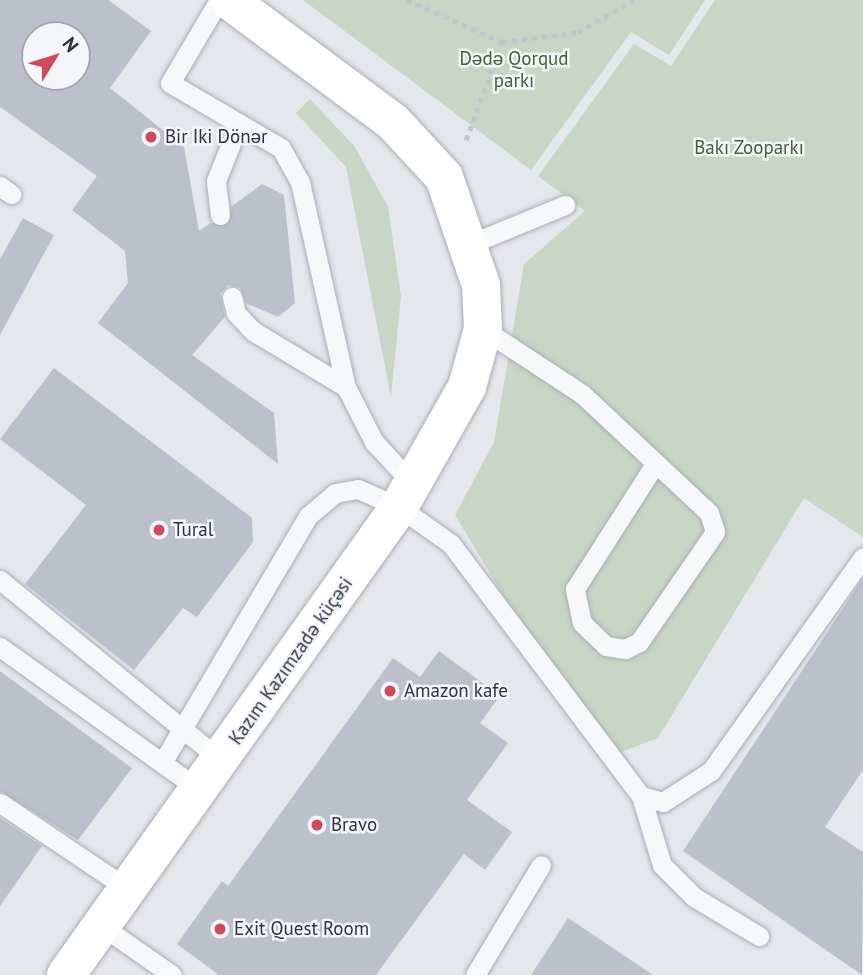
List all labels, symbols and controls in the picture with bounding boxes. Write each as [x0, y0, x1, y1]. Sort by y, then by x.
north arrow [21, 21, 91, 91]
text: N [58, 32, 84, 57]
park label: Dədə Qorqud parkı [459, 48, 569, 92]
place label: Bir Iki Dönər [165, 126, 268, 148]
marker: Bir Iki Dönər [143, 129, 159, 145]
park label: Bakı Zooparkı [694, 137, 804, 159]
place label: Tural [173, 519, 213, 541]
marker: Tural [151, 522, 167, 538]
street label: Kazım Kazımzadə küçəsi [224, 573, 358, 749]
place label: Amazon kafe [404, 680, 508, 702]
marker: Amazon kafe [382, 683, 398, 699]
place label: Bravo [331, 814, 377, 836]
marker: Bravo [309, 817, 325, 833]
place label: Exit Quest Room [234, 918, 369, 940]
marker: Exit Quest Room [212, 921, 228, 937]

